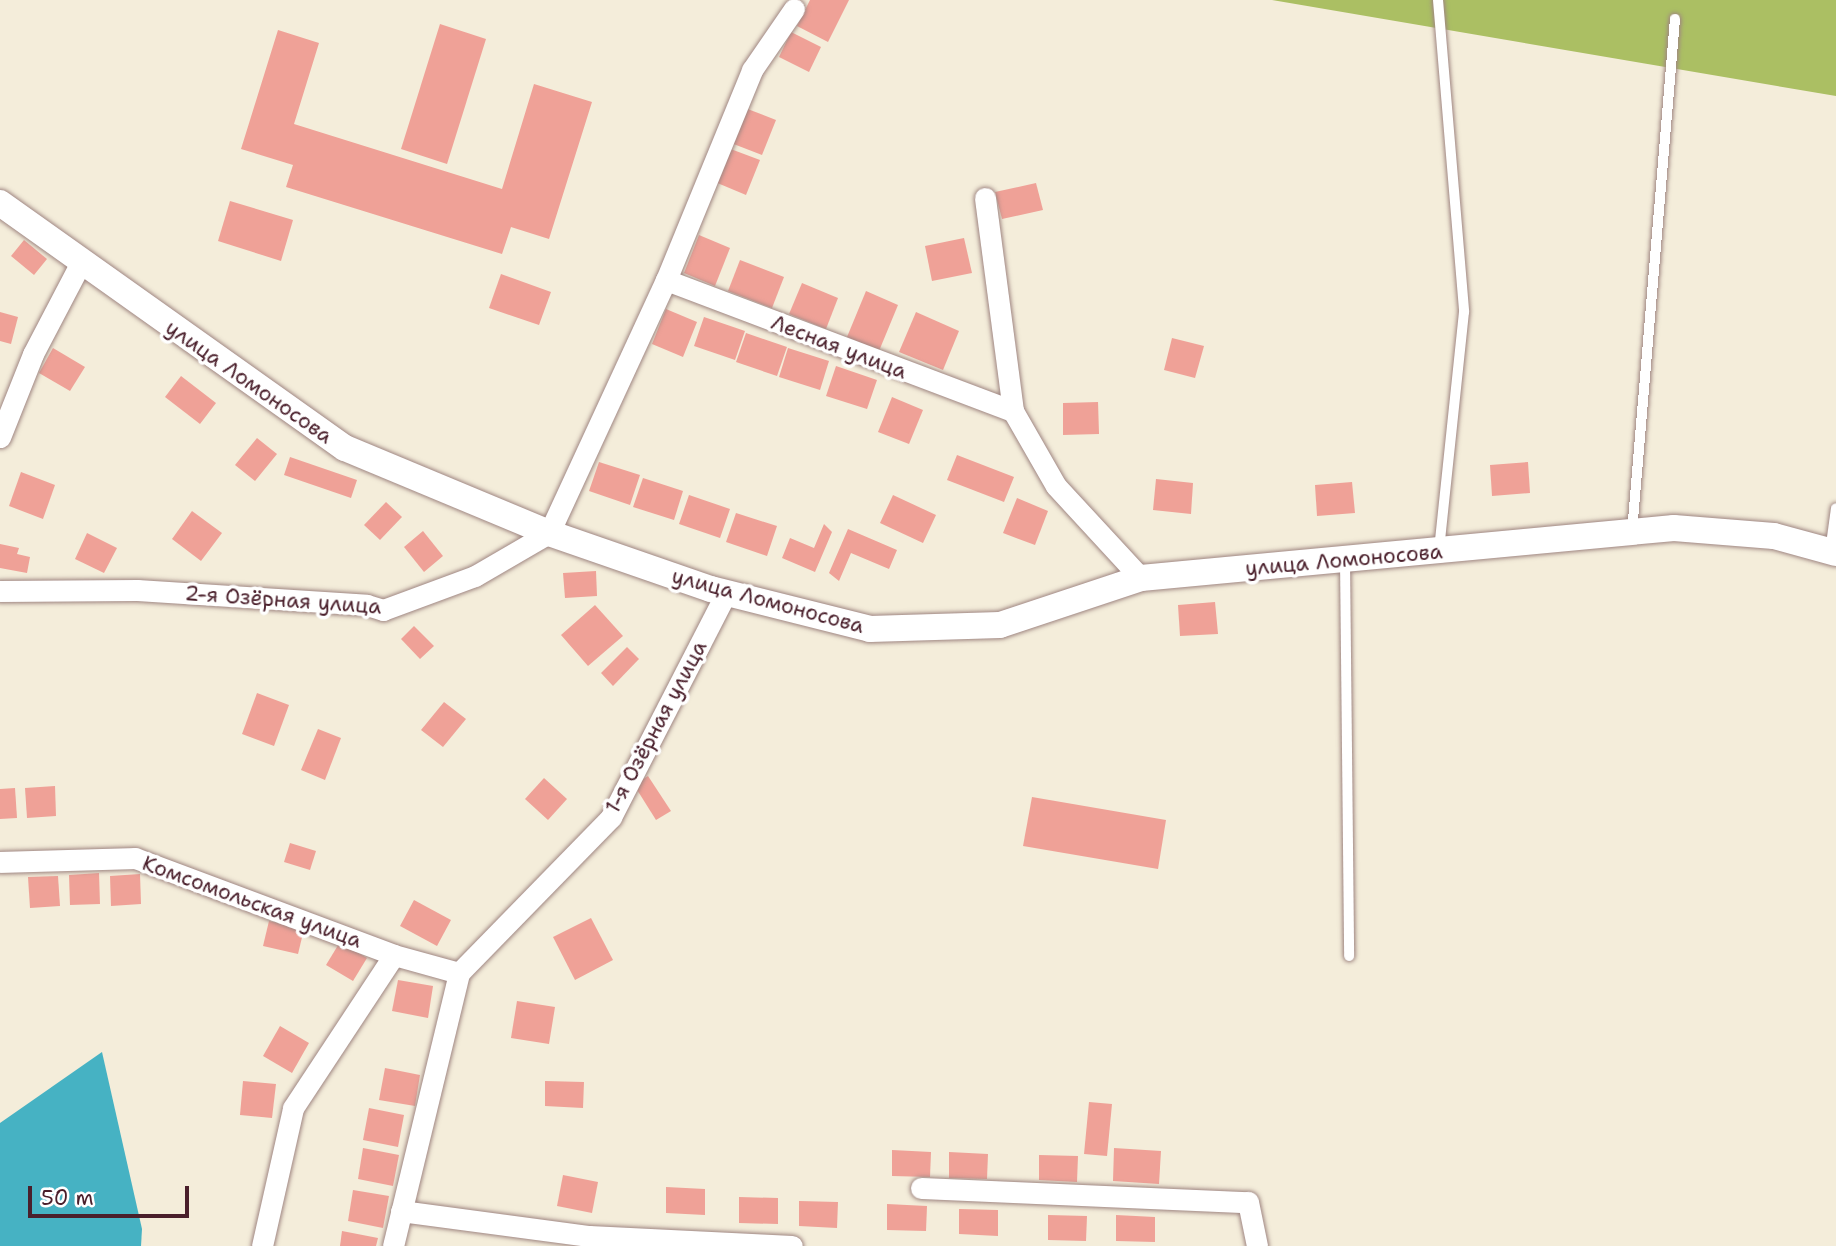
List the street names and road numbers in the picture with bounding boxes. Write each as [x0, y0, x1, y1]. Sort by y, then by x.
street label: Лесная улица [768, 310, 910, 384]
street label: улица Ломоносова [161, 315, 337, 449]
street label: улица Ломоносова [1244, 539, 1444, 581]
street label: улица Ломоносова [669, 563, 867, 639]
street label: 2-я Озёрная улица [184, 581, 382, 619]
street label: 1-я Озёрная улица [600, 636, 712, 818]
street label: Комсомольская улица [139, 851, 365, 953]

